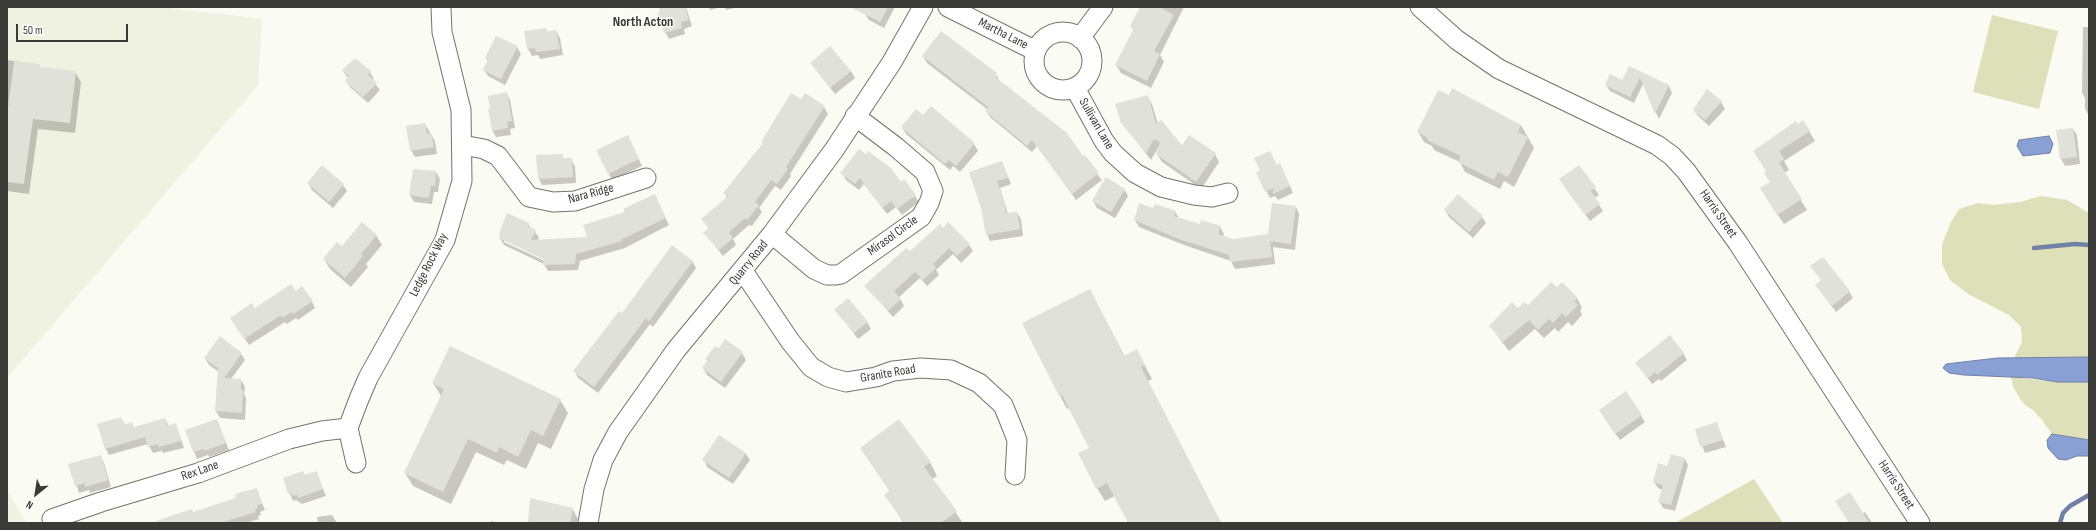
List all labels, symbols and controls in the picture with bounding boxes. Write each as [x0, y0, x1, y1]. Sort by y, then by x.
district label: North Acton [613, 14, 673, 30]
street label: Martha Lane [975, 15, 1031, 53]
scale bar [18, 16, 130, 42]
text: 50 m [23, 23, 43, 38]
street label: Sullivan Lane [1075, 96, 1117, 152]
street label: Nara Ridge [567, 180, 615, 208]
street label: Harris Street [1696, 187, 1740, 241]
street label: Mirasol Circle [865, 213, 921, 259]
street label: Ledge Rock Way [406, 231, 452, 299]
street label: Quarry Road [726, 237, 772, 289]
street label: Granite Road [859, 361, 917, 387]
street label: Rex Lane [179, 457, 221, 485]
street label: Harris Street [1874, 457, 1918, 513]
north arrow [16, 474, 56, 514]
text: N [24, 498, 36, 512]

